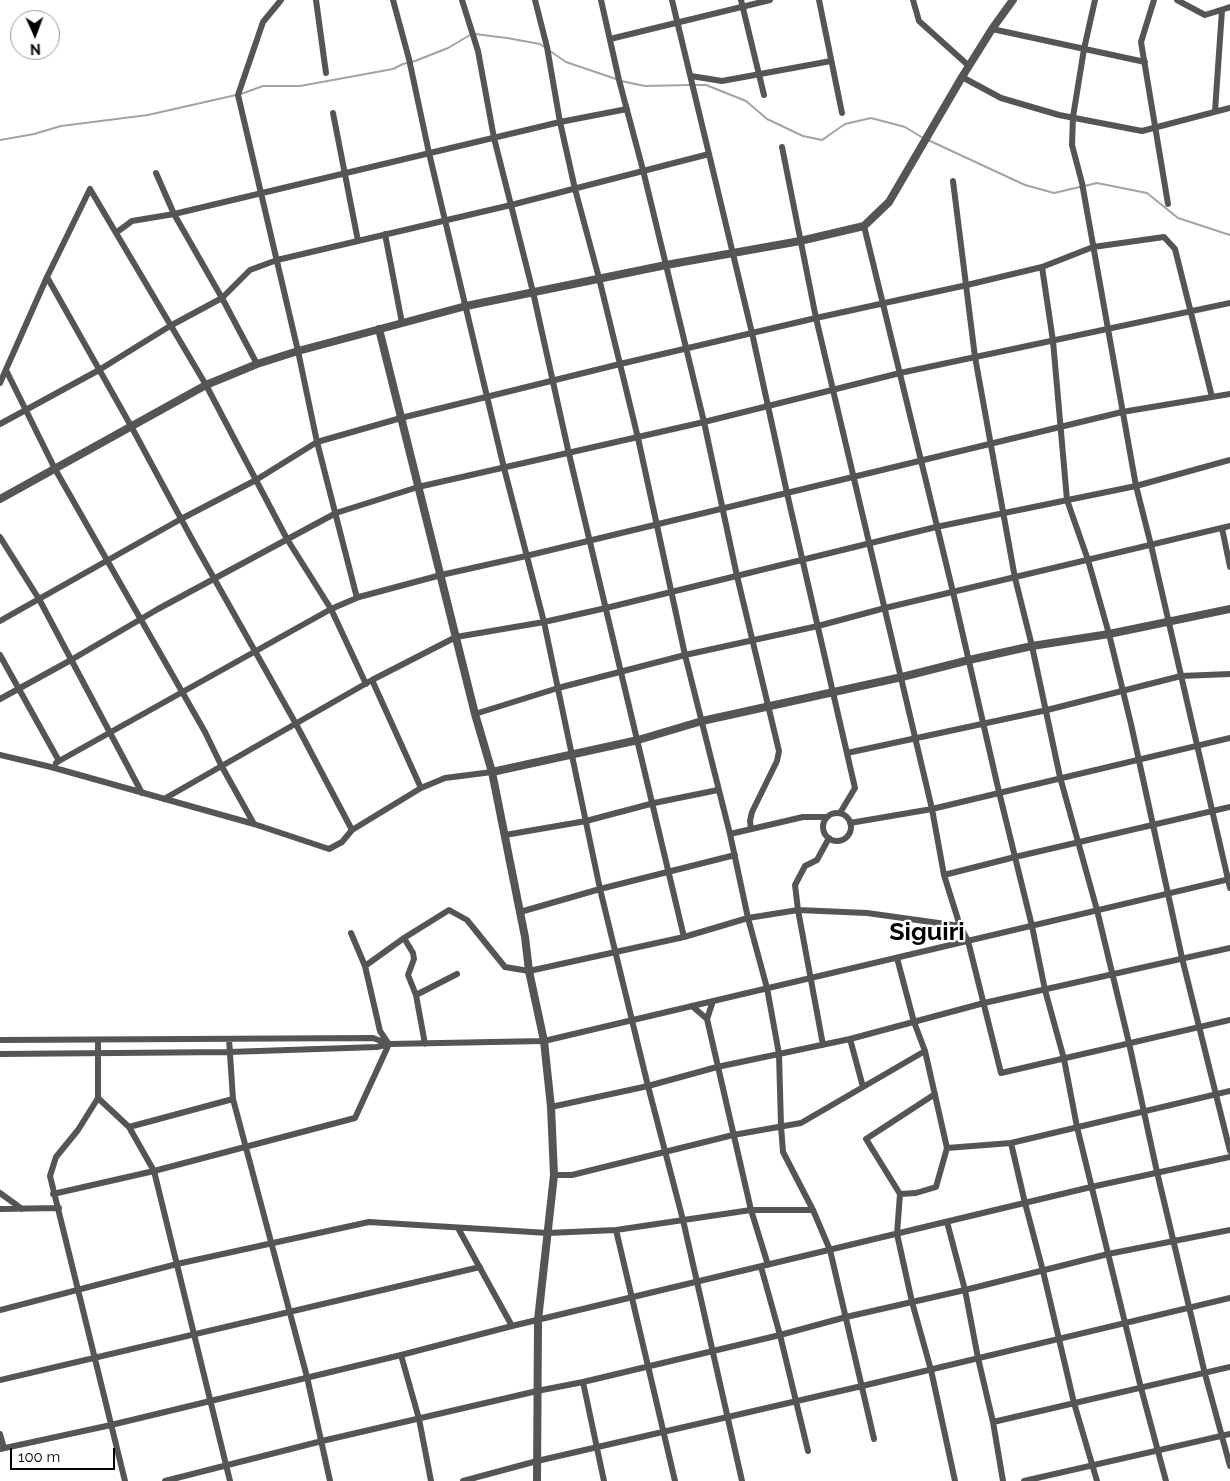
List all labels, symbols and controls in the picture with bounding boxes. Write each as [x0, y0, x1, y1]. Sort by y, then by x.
north arrow [10, 10, 60, 60]
text: N [30, 41, 41, 57]
district label: Siguiri [889, 917, 965, 947]
scale bar [12, 1438, 118, 1470]
text: 100 m [18, 1448, 60, 1466]

